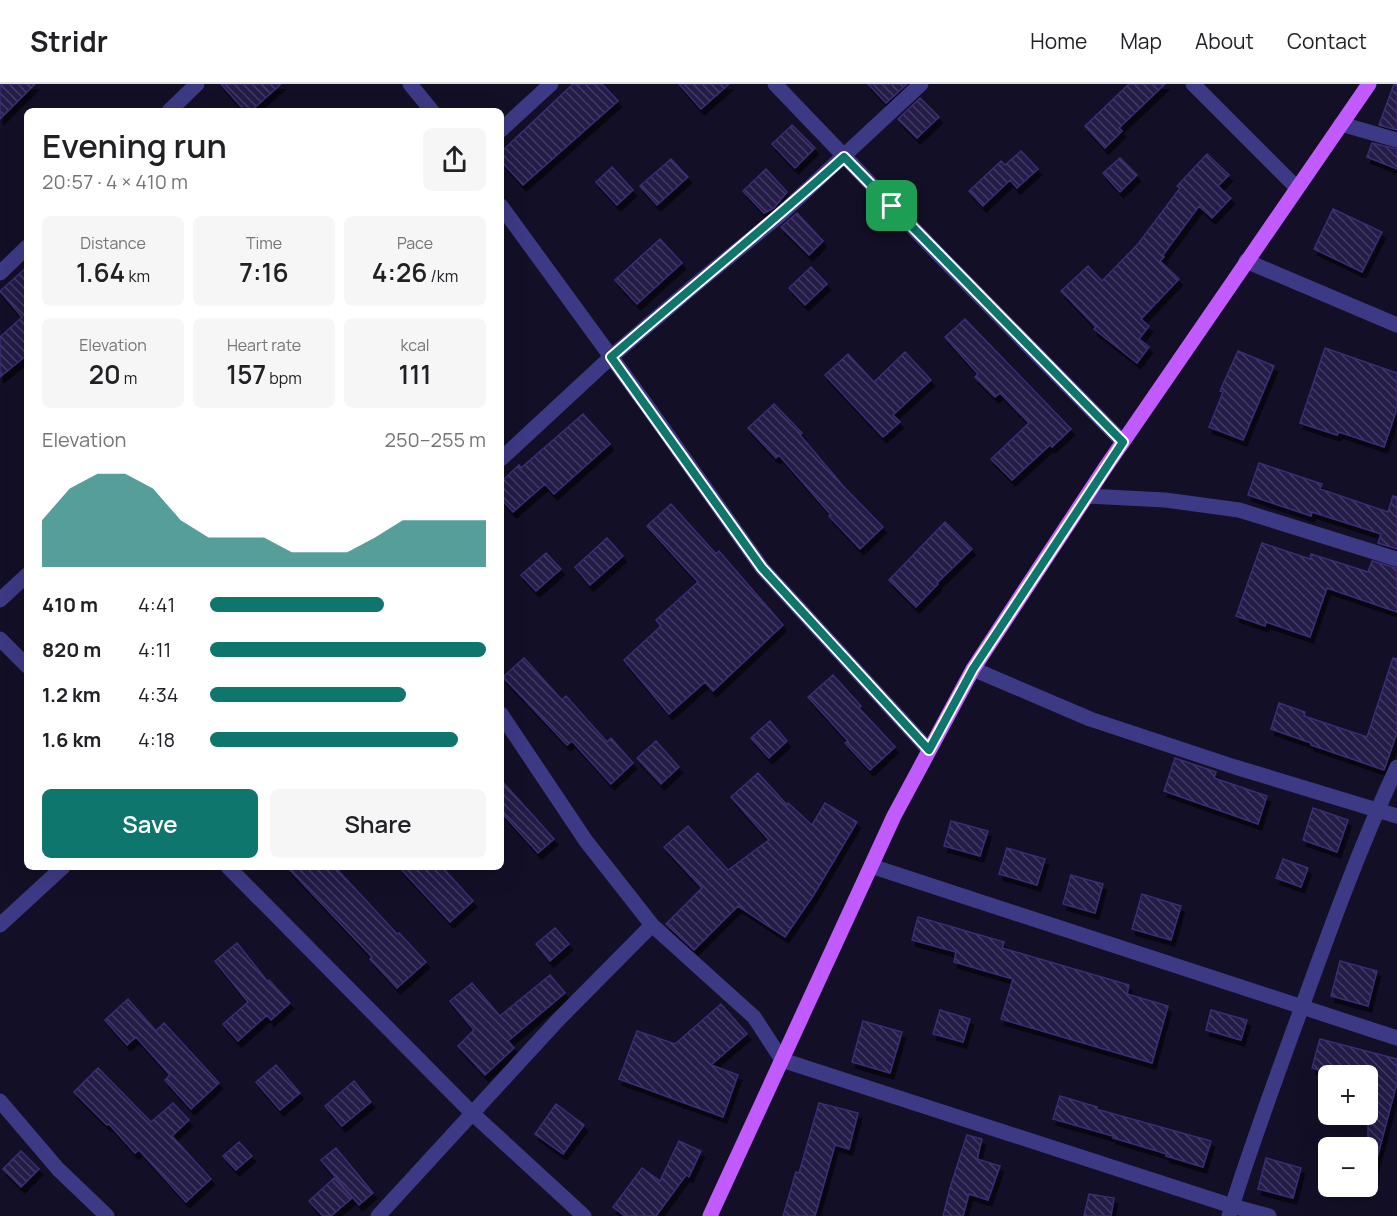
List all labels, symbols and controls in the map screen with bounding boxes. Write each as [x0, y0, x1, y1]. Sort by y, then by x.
text: Stridr [30, 22, 108, 60]
text: Home [1030, 27, 1087, 55]
text: Map [1120, 27, 1162, 55]
text: About [1195, 27, 1254, 55]
text: Contact [1287, 27, 1367, 55]
text: Evening run [42, 123, 227, 168]
button: share [423, 128, 486, 191]
text: 20:57 · 4 × 410 m [42, 168, 188, 195]
pin [866, 180, 917, 231]
icon: arrive [875, 189, 908, 222]
text: Distance [80, 232, 146, 254]
text: Time [246, 232, 282, 254]
text: Pace [397, 232, 433, 254]
text: 1.64 [76, 254, 125, 290]
text: 7:16 [239, 254, 289, 290]
text: 4:26 [372, 254, 427, 290]
text: km [125, 265, 150, 287]
text: /km [427, 265, 458, 287]
text: Elevation [79, 334, 147, 356]
text: Heart rate [227, 334, 301, 356]
text: kcal [400, 334, 430, 356]
text: 20 [89, 356, 121, 392]
text: 157 [226, 356, 266, 392]
text: 111 [399, 356, 431, 392]
text: m [121, 367, 137, 389]
text: bpm [266, 367, 302, 389]
text: Elevation [42, 426, 126, 453]
text: 250–255 m [385, 426, 486, 453]
text: 410 m [42, 591, 98, 618]
text: 4:41 [138, 591, 175, 618]
text: 820 m [42, 636, 101, 663]
text: 4:11 [138, 636, 171, 663]
text: 1.2 km [42, 681, 101, 708]
text: 4:34 [138, 681, 179, 708]
text: 1.6 km [42, 726, 101, 753]
text: 4:18 [138, 726, 175, 753]
button: Save [42, 789, 258, 858]
button: Share [270, 789, 486, 858]
map controls [1318, 1065, 1378, 1197]
button: + [1318, 1065, 1378, 1125]
button: − [1318, 1137, 1378, 1197]

